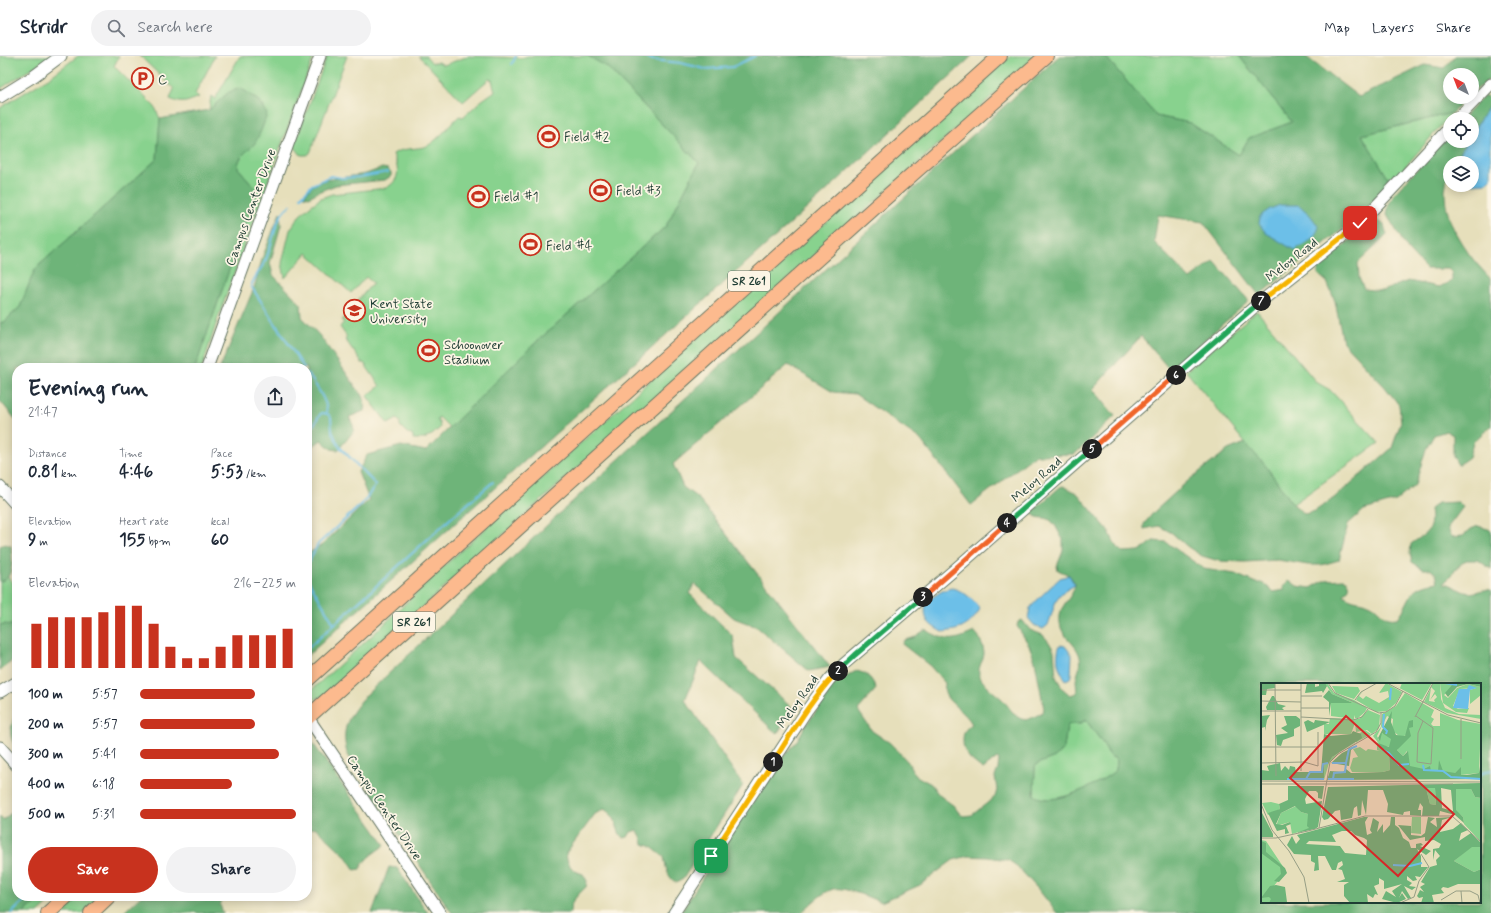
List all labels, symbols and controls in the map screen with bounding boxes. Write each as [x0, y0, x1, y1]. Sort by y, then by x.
search box [91, 10, 371, 46]
text: Stridr [20, 15, 67, 40]
icon: search [105, 17, 127, 39]
text: Search here [137, 18, 213, 38]
text: Map [1324, 19, 1350, 37]
text: Layers [1372, 19, 1414, 37]
text: Share [1436, 19, 1471, 37]
parking icon: C [130, 66, 156, 92]
north arrow [1443, 68, 1479, 104]
map controls [1443, 68, 1479, 192]
place label: C [158, 72, 167, 89]
button: locate [1443, 112, 1479, 148]
sports icon: Field #2 [535, 123, 561, 149]
place label: Field #2 [564, 129, 610, 146]
street label: Campus Center Drive [222, 147, 281, 268]
button: layers [1443, 156, 1479, 192]
sports icon: Field #3 [588, 177, 614, 203]
sports icon: Field #1 [465, 183, 491, 209]
place label: Field #3 [616, 183, 661, 200]
place label: Field #1 [494, 189, 539, 206]
pin [1343, 206, 1377, 240]
icon: check [1349, 212, 1371, 234]
sports icon: Field #4 [518, 232, 544, 258]
street label: Meloy Road [1262, 235, 1321, 286]
place label: Field #4 [546, 238, 593, 255]
road number: SR 261 [728, 271, 770, 291]
pin: 7 [1251, 291, 1271, 311]
text: 7 [1258, 294, 1264, 308]
place label: Kent State University [370, 296, 432, 328]
school or university icon: Kent State University [342, 297, 368, 323]
place label: Schoonover Stadium [444, 337, 504, 369]
sports icon: Schoonover Stadium [415, 338, 441, 364]
pin: 6 [1166, 365, 1186, 385]
text: 6 [1173, 368, 1179, 382]
text: Evening run [28, 375, 148, 403]
button: share [254, 376, 296, 418]
text: 21:47 [28, 404, 58, 421]
pin: 5 [1082, 439, 1102, 459]
text: 5 [1089, 442, 1095, 456]
text: Distance [28, 447, 67, 461]
text: Time [119, 447, 142, 461]
text: Pace [211, 447, 233, 461]
street label: Meloy Road [1008, 454, 1066, 507]
text: 0.81 [28, 461, 58, 483]
text: 4:46 [119, 461, 153, 483]
text: 5:53 [211, 461, 243, 483]
text: km [58, 467, 77, 481]
text: /km [243, 467, 267, 481]
pin: 4 [997, 513, 1017, 533]
text: Elevation [28, 515, 71, 529]
text: Heart rate [119, 515, 169, 529]
text: kcal [211, 515, 229, 529]
text: 4 [1004, 516, 1010, 530]
text: 9 [28, 529, 36, 551]
text: 155 [119, 529, 145, 551]
text: 60 [211, 529, 229, 551]
text: m [36, 535, 48, 549]
text: bpm [145, 535, 171, 549]
text: Elevation [28, 575, 79, 592]
text: 216–225 m [234, 575, 296, 592]
pin: 3 [913, 587, 933, 607]
text: 3 [921, 590, 925, 604]
road number: SR 261 [393, 612, 435, 632]
pin: 2 [828, 661, 848, 681]
text: 2 [835, 664, 841, 678]
street label: Meloy Road [774, 672, 823, 732]
inset map [1261, 683, 1481, 903]
text: 100 m [28, 686, 63, 703]
text: 5:57 [92, 686, 118, 703]
text: 200 m [28, 716, 63, 733]
text: 5:57 [92, 716, 118, 733]
text: 300 m [28, 746, 63, 763]
text: 5:41 [92, 746, 116, 763]
street label: Campus Center Drive [342, 752, 425, 864]
pin: 1 [763, 752, 783, 772]
text: 1 [771, 755, 775, 769]
text: 400 m [28, 776, 65, 793]
text: 6:18 [92, 776, 115, 793]
text: 500 m [28, 806, 65, 823]
text: 5:31 [92, 806, 115, 823]
pin [694, 839, 728, 873]
icon: arrive [700, 845, 722, 867]
button: Save [28, 847, 158, 893]
button: Share [166, 847, 296, 893]

